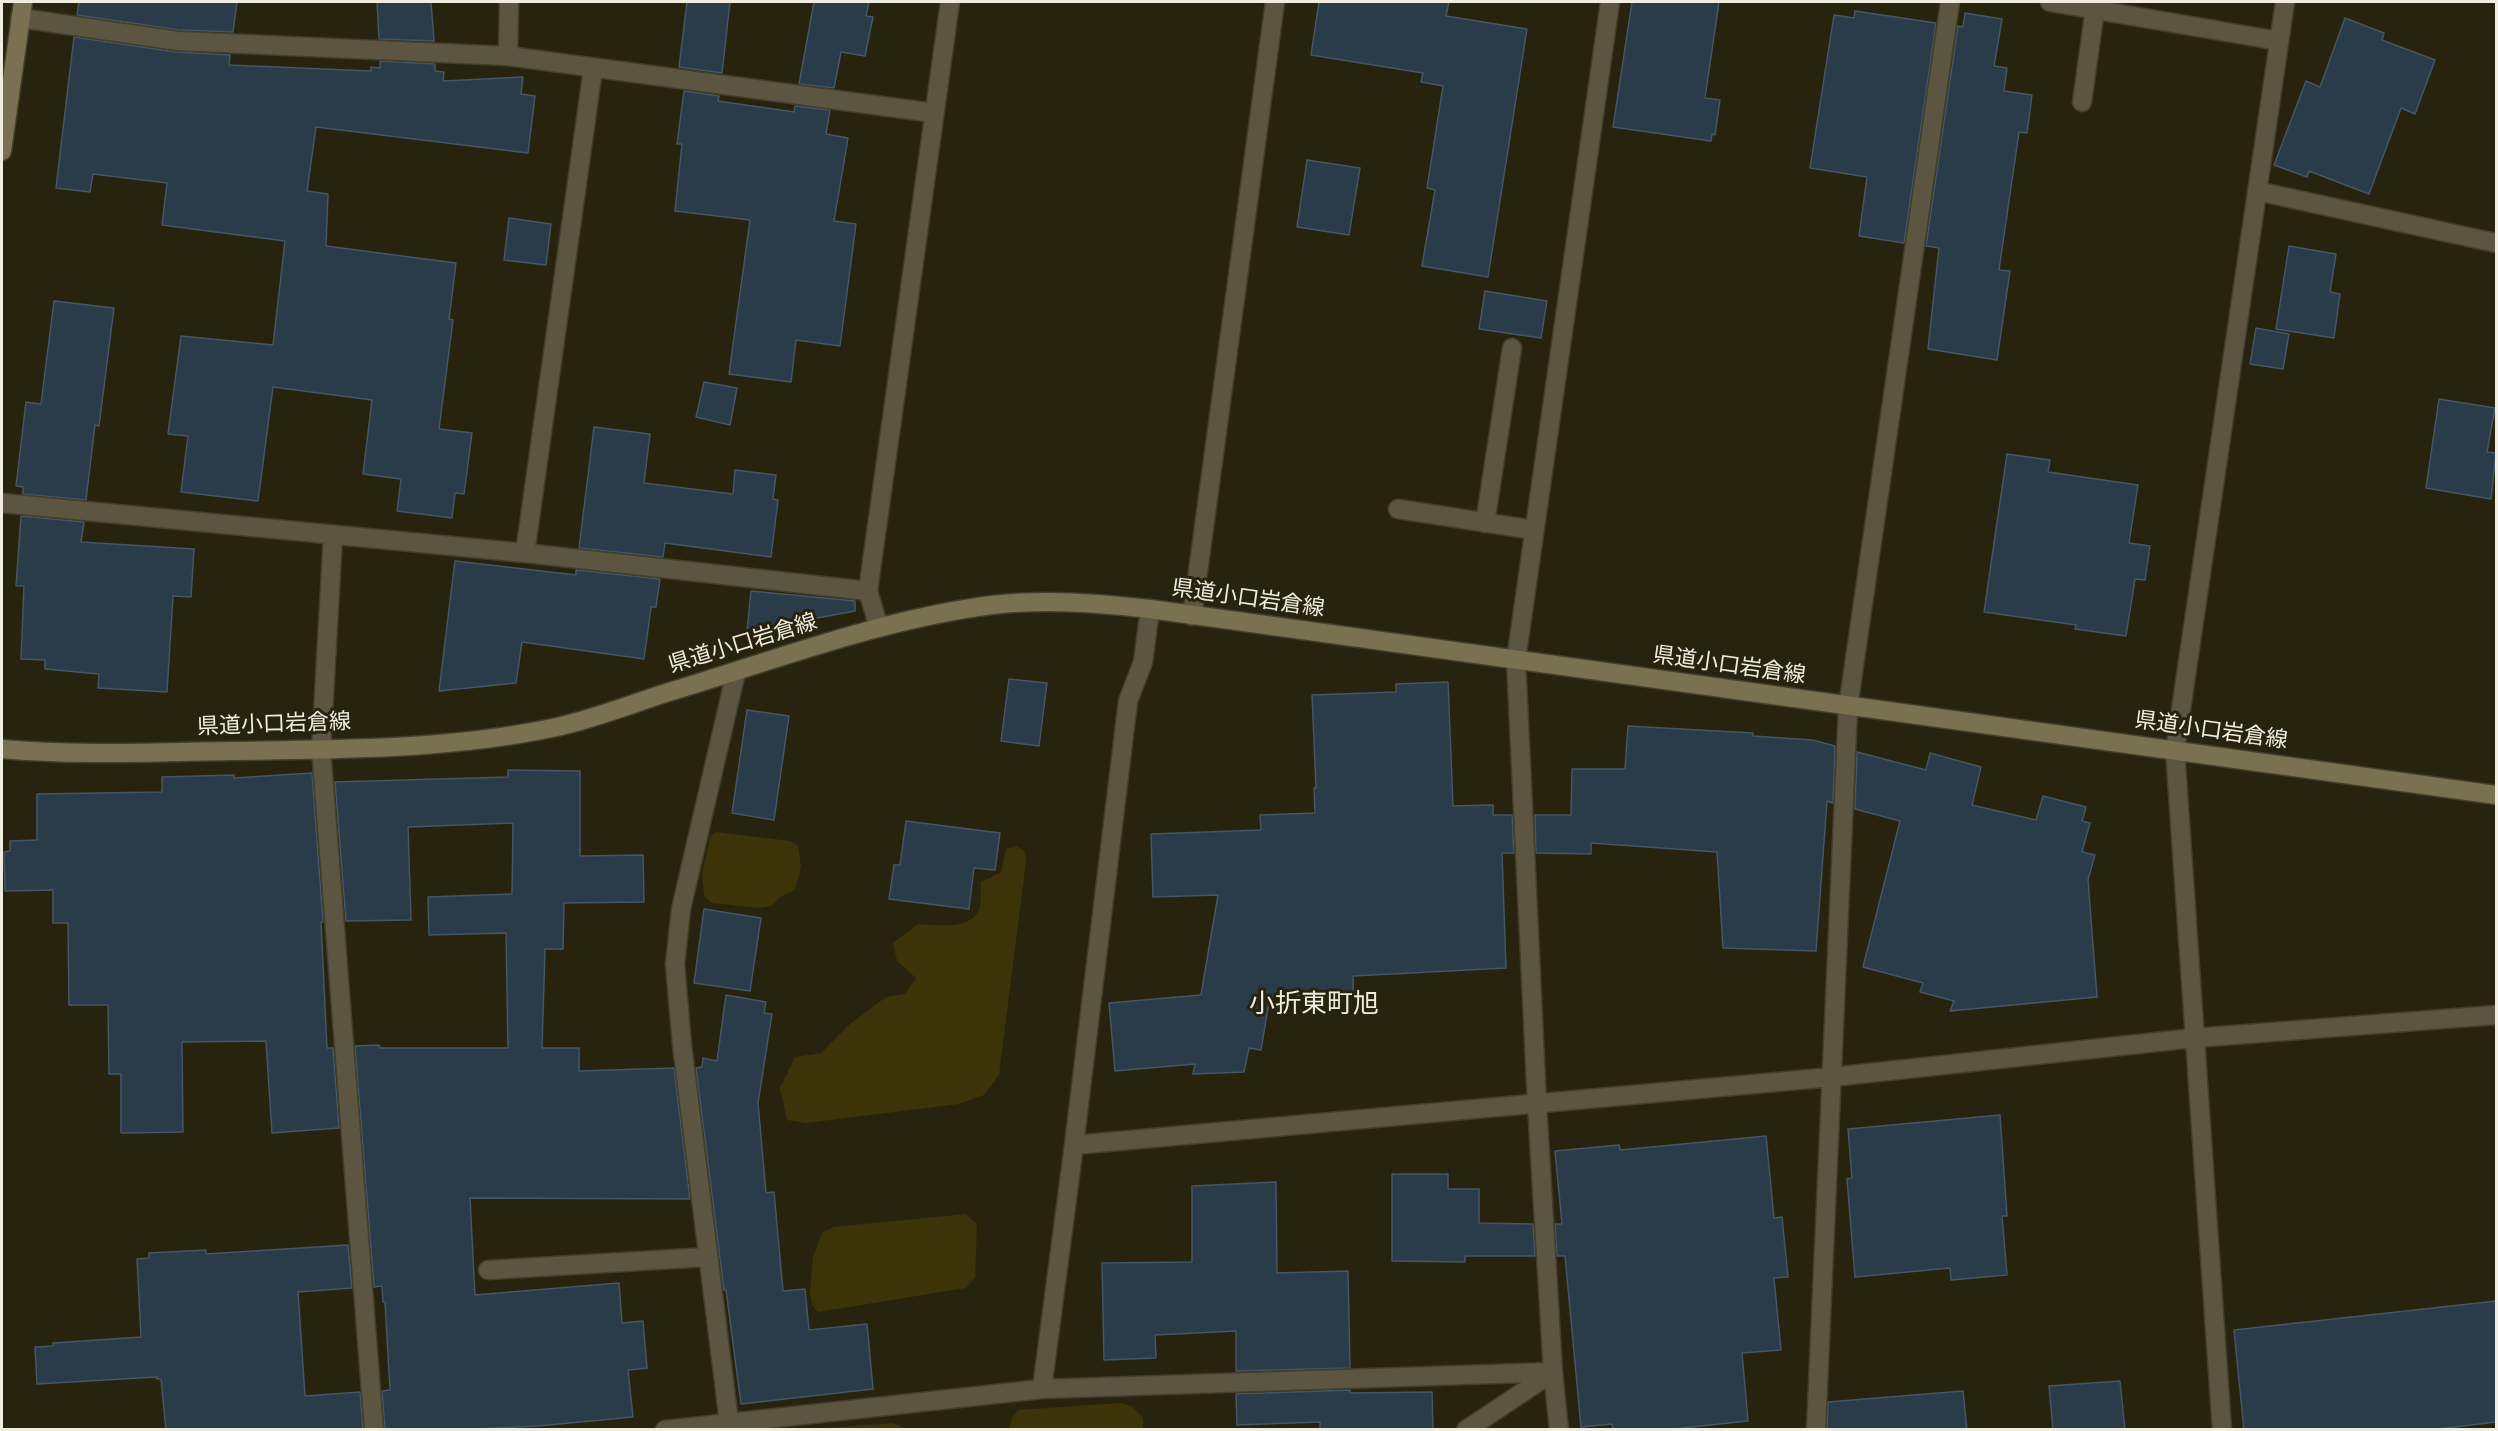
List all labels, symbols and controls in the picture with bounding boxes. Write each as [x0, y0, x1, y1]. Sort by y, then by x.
street label: 県道小口岩倉線 [1170, 575, 1326, 623]
street label: 県道小口岩倉線 [666, 609, 820, 679]
street label: 県道小口岩倉線 [1651, 642, 1807, 690]
street label: 県道小口岩倉線 [2133, 707, 2289, 755]
street label: 県道小口岩倉線 [197, 709, 351, 741]
district label: 小折東町旭 [1249, 989, 1379, 1021]

